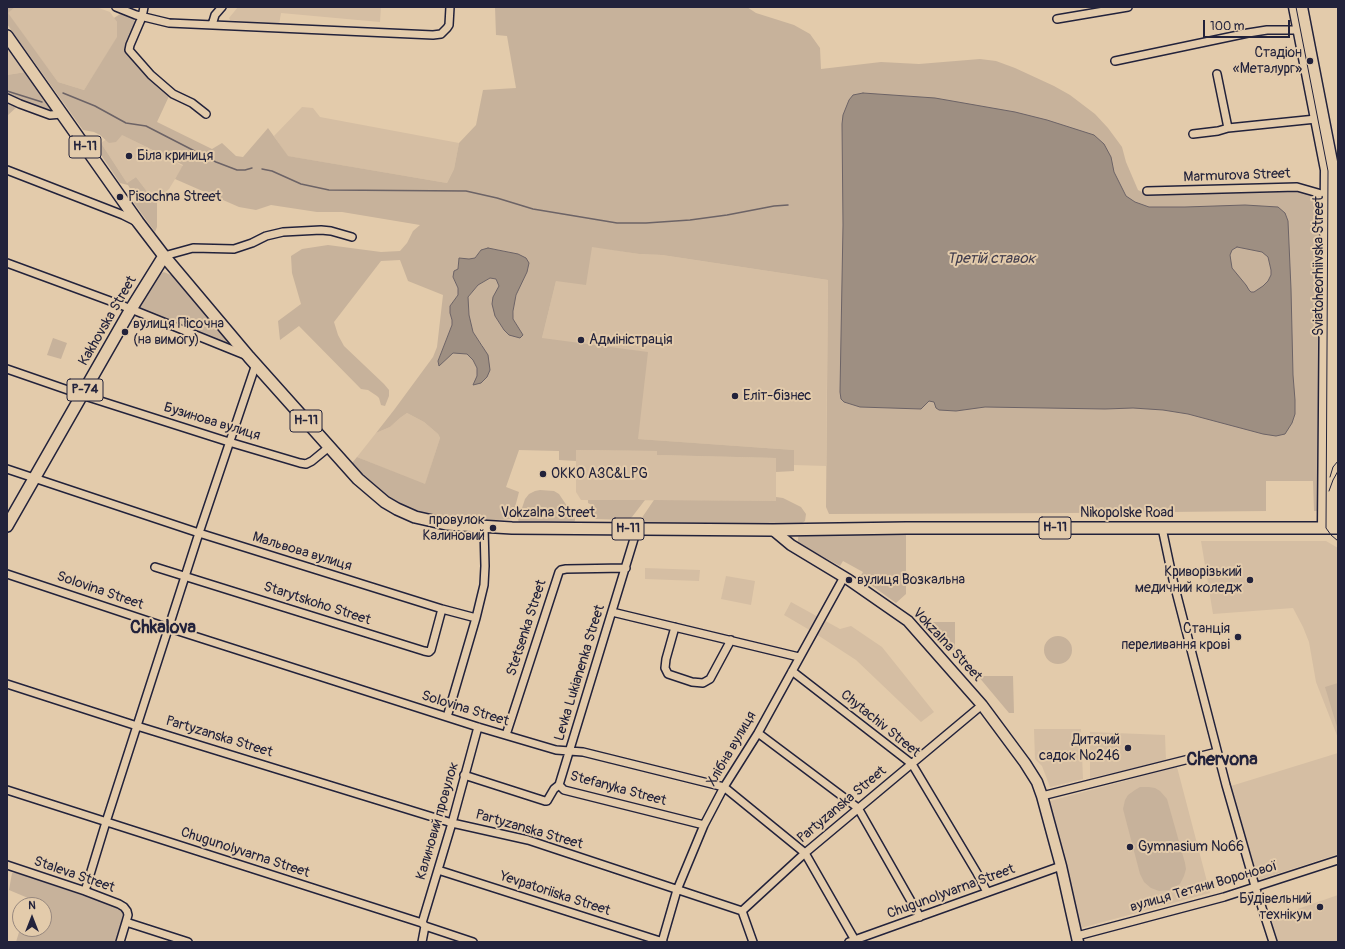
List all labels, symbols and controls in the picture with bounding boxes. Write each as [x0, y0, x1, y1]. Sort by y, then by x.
scale bar [1205, 12, 1292, 38]
text: 100 m [1210, 19, 1244, 34]
place label: Стадіон «Металург» [1233, 45, 1302, 78]
marker: Стадіон «Металург» [1305, 56, 1315, 66]
road number: Н-11 [69, 136, 101, 158]
place label: Біла криниця [137, 148, 213, 164]
marker: Біла криниця [124, 151, 134, 161]
street label: Marmurova Street [1183, 166, 1291, 186]
place label: Pisochna Street [128, 189, 221, 205]
marker: Pisochna Street [115, 192, 125, 202]
street label: Sviatoheorhiivska Street [1311, 196, 1327, 336]
water label: Третій ставок [947, 250, 1035, 268]
street label: Kakhovska Street [76, 273, 140, 369]
place label: вулиця Пісочна (на вимогу) [133, 316, 224, 348]
marker: вулиця Пісочна (на вимогу) [120, 327, 130, 337]
place label: Адміністрація [589, 332, 672, 348]
marker: Адміністрація [576, 335, 586, 345]
road number: Р-74 [67, 379, 103, 401]
place label: Еліт-бізнес [743, 388, 811, 404]
marker: Еліт-бізнес [730, 391, 740, 401]
street label: Бузинова вулиця [162, 399, 262, 445]
road number: Н-11 [290, 410, 322, 432]
place label: ОККО АЗС&LPG [551, 466, 648, 482]
marker: ОККО АЗС&LPG [538, 469, 548, 479]
street label: Vokzalna Street [501, 505, 595, 521]
street label: Nikopolske Road [1080, 505, 1174, 521]
place label: провулок Калиновий [423, 512, 485, 544]
road number: Н-11 [1039, 517, 1071, 539]
road number: Н-11 [612, 518, 644, 540]
marker: провулок Калиновий [488, 523, 498, 533]
street label: Мальвова вулиця [250, 529, 354, 575]
place label: Криворізький медичний коледж [1135, 564, 1242, 596]
street label: Solovina Street [54, 568, 146, 614]
place label: вулиця Возкальна [857, 572, 965, 588]
marker: вулиця Возкальна [844, 575, 854, 585]
marker: Криворізький медичний коледж [1245, 575, 1255, 585]
street label: Stetsenka Street [503, 578, 551, 678]
street label: Starytskoho Street [261, 579, 373, 629]
street label: Levka Lukianenka Street [551, 603, 609, 743]
street label: Vokzalna Street [909, 605, 985, 685]
district label: Chkalova [130, 617, 196, 639]
place label: Станція переливання крові [1121, 621, 1230, 654]
marker: Станція переливання крові [1233, 632, 1243, 642]
street label: Chytachiv Street [837, 687, 923, 761]
street label: Solovina Street [419, 688, 511, 730]
street label: Хлібна вулиця [704, 709, 760, 789]
street label: Partyzanska Street [163, 713, 275, 761]
place label: Дитячий садок №246 [1039, 732, 1120, 764]
marker: Дитячий садок №246 [1123, 743, 1133, 753]
district label: Chervona [1187, 749, 1257, 771]
street label: Калиновий провулок [413, 760, 463, 882]
street label: Partyzanska Street [794, 763, 890, 847]
street label: Stefanyka Street [568, 768, 668, 810]
street label: Partyzanska Street [473, 807, 585, 853]
street label: Chugunolyvarna Street [178, 824, 312, 882]
place label: Gymnasium №66 [1138, 839, 1244, 855]
marker: Gymnasium №66 [1125, 842, 1135, 852]
street label: Staleva Street [31, 853, 117, 897]
street label: вулиця Тетяни Воронової [1128, 858, 1280, 916]
street label: Chugunolyvarna Street [885, 861, 1017, 923]
street label: Yevpatoriiska Street [498, 868, 612, 920]
place label: Будівельний технікум [1239, 891, 1312, 924]
north arrow [12, 897, 52, 937]
text: N [28, 899, 36, 912]
marker: Будівельний технікум [1315, 902, 1325, 912]

